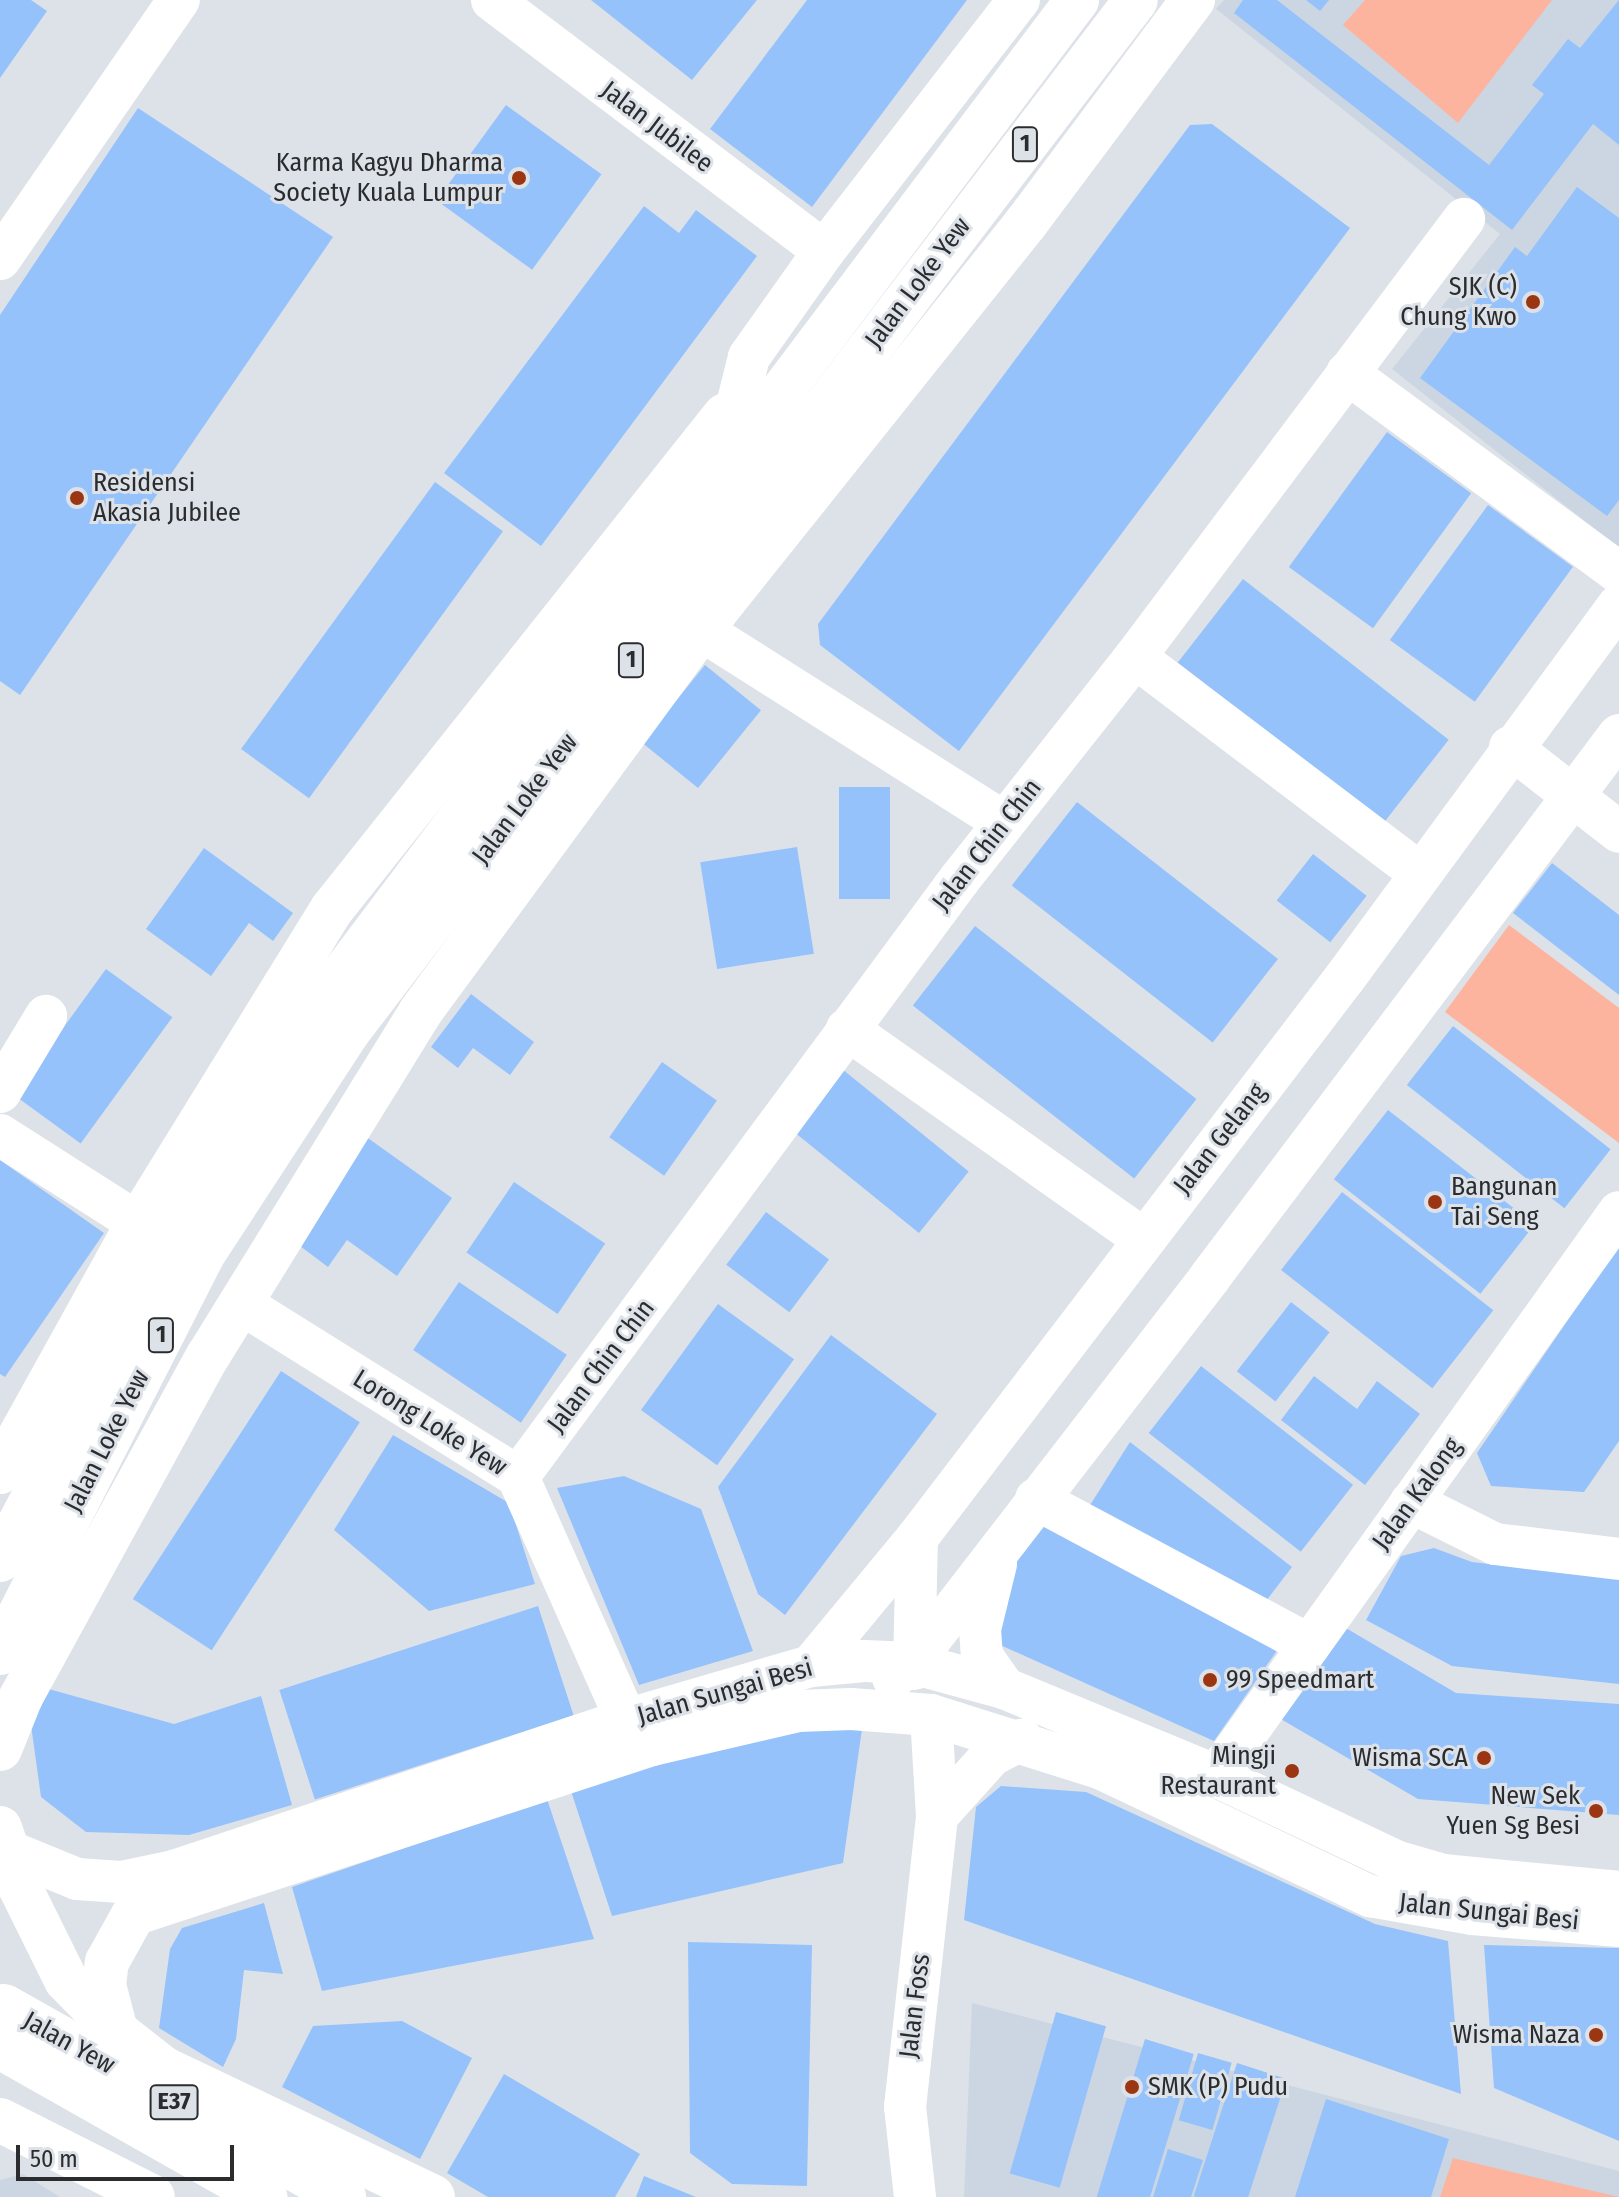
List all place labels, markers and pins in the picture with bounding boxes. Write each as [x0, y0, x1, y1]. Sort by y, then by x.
place label: Karma Kagyu Dharma Society Kuala Lumpur [273, 147, 503, 208]
marker: Karma Kagyu Dharma Society Kuala Lumpur [510, 169, 528, 187]
place label: SJK (C) Chung Kwo [1400, 271, 1517, 332]
marker: SJK (C) Chung Kwo [1524, 293, 1542, 311]
place label: Residensi Akasia Jubilee [93, 467, 241, 528]
marker: Residensi Akasia Jubilee [68, 489, 86, 507]
place label: Bangunan Tai Seng [1451, 1171, 1557, 1232]
marker: Bangunan Tai Seng [1426, 1193, 1444, 1211]
place label: 99 Speedmart [1226, 1664, 1374, 1696]
marker: 99 Speedmart [1201, 1671, 1219, 1689]
place label: Mingji Restaurant [1160, 1740, 1276, 1802]
place label: Wisma SCA [1352, 1742, 1468, 1774]
marker: Wisma SCA [1475, 1749, 1493, 1767]
marker: Mingji Restaurant [1283, 1762, 1301, 1780]
place label: New Sek Yuen Sg Besi [1446, 1780, 1580, 1842]
marker: New Sek Yuen Sg Besi [1587, 1802, 1605, 1820]
place label: Wisma Naza [1453, 2019, 1580, 2051]
marker: Wisma Naza [1587, 2026, 1605, 2044]
place label: SMK (P) Pudu [1148, 2071, 1288, 2103]
marker: SMK (P) Pudu [1123, 2078, 1141, 2096]

